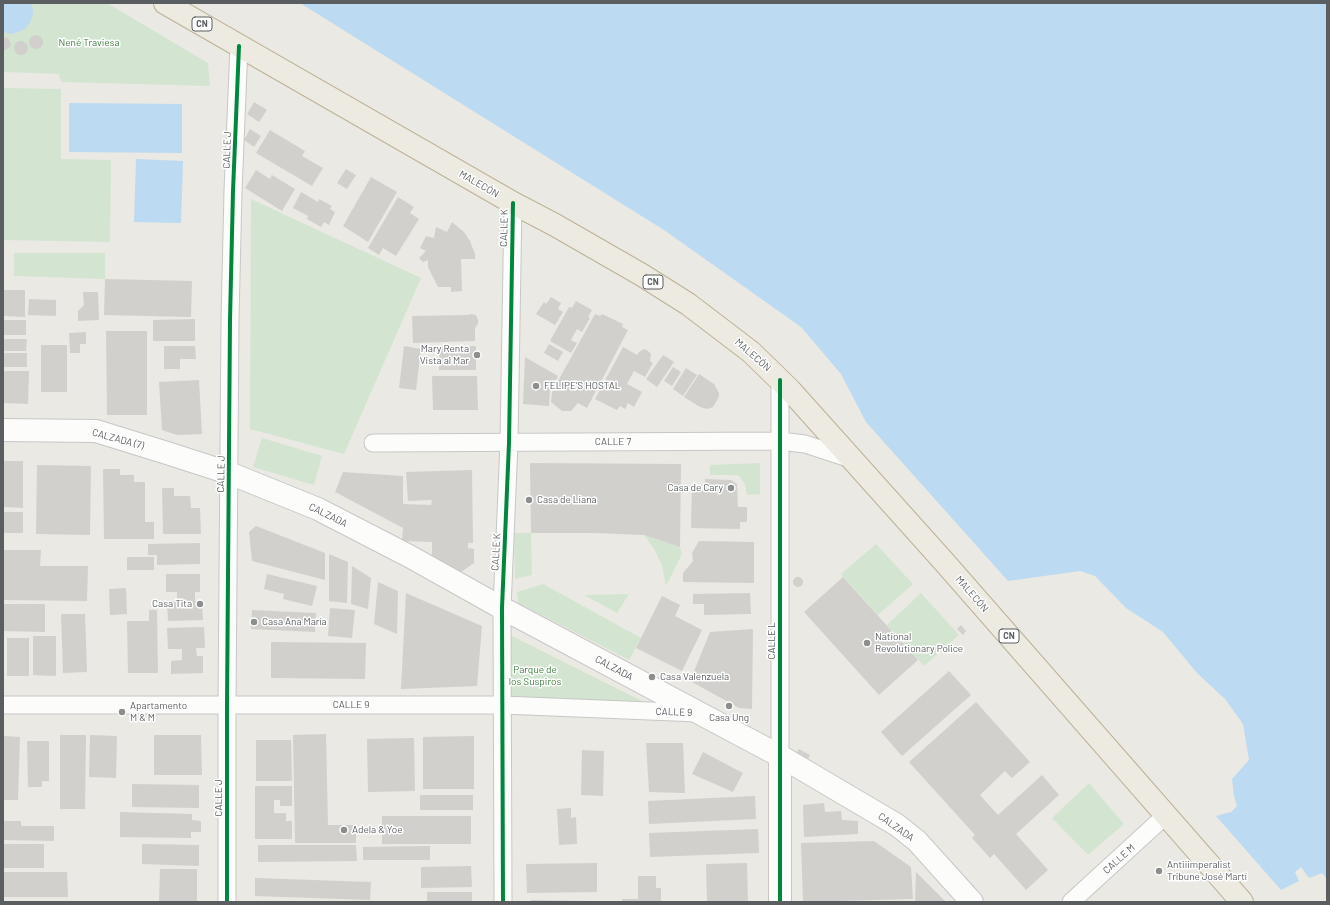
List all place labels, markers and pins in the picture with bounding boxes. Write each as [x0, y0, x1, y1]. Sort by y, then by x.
place label: Mary Renta Vista al Mar [420, 343, 469, 366]
marker: Mary Renta Vista al Mar [472, 350, 482, 360]
place label: FELIPE’S HOSTAL [544, 380, 620, 392]
marker: FELIPE’S HOSTAL [531, 381, 541, 391]
place label: Casa de Cary [668, 482, 723, 494]
marker: Casa de Cary [726, 483, 736, 493]
place label: Casa de Liana [537, 494, 597, 506]
marker: Casa de Liana [524, 495, 534, 505]
place label: Casa Tita [152, 598, 192, 610]
marker: Casa Tita [195, 599, 205, 609]
place label: Casa Ana María [262, 616, 327, 628]
marker: Casa Ana María [249, 617, 259, 627]
place label: National Revolutionary Police [875, 631, 963, 654]
marker: National Revolutionary Police [862, 638, 872, 648]
place label: Casa Valenzuela [660, 671, 729, 683]
marker: Casa Valenzuela [647, 672, 657, 682]
place label: Apartamento M & M [130, 700, 187, 724]
marker: Casa Ung [724, 701, 734, 711]
marker: Apartamento M & M [117, 707, 127, 717]
place label: Casa Ung [709, 712, 749, 724]
place label: Adela & Yoe [352, 824, 403, 836]
marker: Adela & Yoe [339, 825, 349, 835]
place label: Antiiimperalist Tribune José Martí [1167, 859, 1247, 882]
marker: Antiiimperalist Tribune José Martí [1154, 866, 1164, 876]

